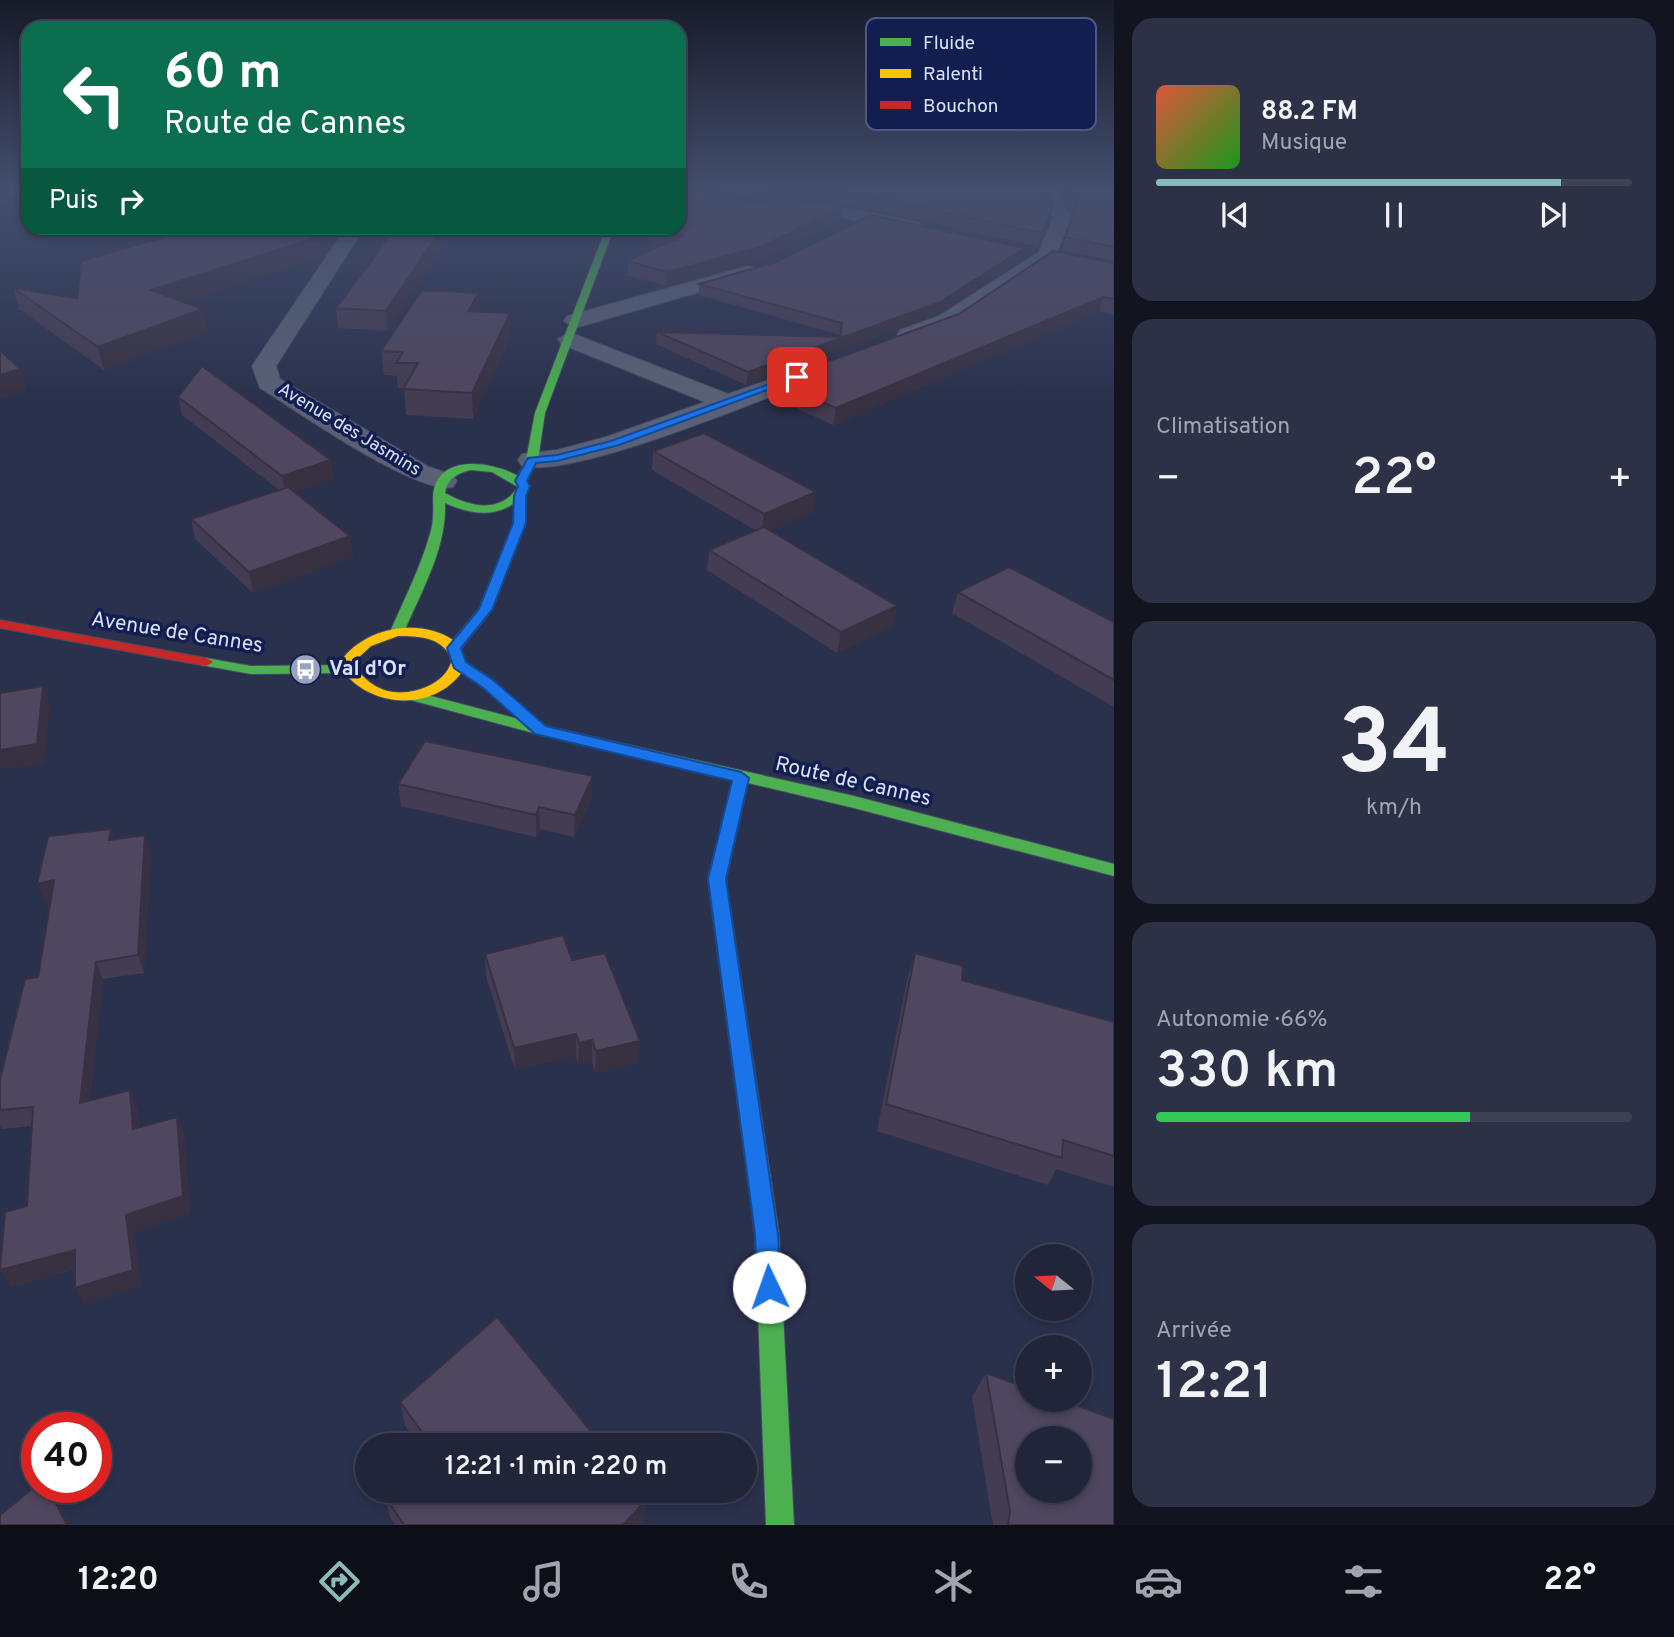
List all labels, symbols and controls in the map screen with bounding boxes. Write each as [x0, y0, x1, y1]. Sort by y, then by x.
legend [866, 18, 1096, 130]
text: Fluide [923, 32, 975, 56]
text: 60 m [164, 44, 282, 106]
icon: left [49, 49, 140, 140]
text: Ralenti [923, 63, 983, 87]
text: Bouchon [923, 95, 999, 119]
text: 88.2 FM [1261, 96, 1358, 129]
text: Route de Cannes [164, 105, 406, 145]
text: Musique [1261, 129, 1347, 158]
icon: right [112, 182, 150, 220]
text: Puis [49, 185, 98, 218]
icon: previous [1216, 196, 1254, 234]
icon: pause [1375, 196, 1413, 234]
icon: next [1534, 196, 1572, 234]
pin [767, 347, 827, 407]
icon: arrive [778, 358, 816, 396]
street label: Avenue des Jasmins [273, 378, 425, 482]
text: Climatisation [1156, 413, 1290, 442]
text: 22° [1351, 447, 1437, 513]
text: − [1156, 456, 1181, 505]
text: + [1607, 456, 1632, 505]
street label: Avenue de Cannes [89, 606, 265, 660]
bus stop icon: Val d'Or [289, 652, 323, 686]
place label: Val d'Or [329, 656, 406, 683]
text: 34 [1337, 691, 1451, 806]
street label: Route de Cannes [772, 751, 934, 813]
text: km/h [1366, 794, 1422, 823]
text: Autonomie · 66% [1156, 1006, 1328, 1035]
text: 330 km [1156, 1040, 1338, 1106]
north arrow [1015, 1244, 1092, 1321]
map controls [1015, 1244, 1092, 1503]
position arrow [732, 1250, 806, 1324]
text: Arrivée [1156, 1317, 1232, 1346]
button: + [1015, 1335, 1092, 1412]
text: 12:21 [1156, 1351, 1273, 1417]
speed limit sign: 40 [21, 1412, 112, 1503]
button: − [1015, 1426, 1092, 1503]
text: 12:21 · 1 min · 220 m [445, 1451, 667, 1484]
icon: directions [315, 1557, 364, 1606]
icon: music [519, 1557, 568, 1606]
icon: phone [724, 1557, 773, 1606]
icon: climate [929, 1557, 978, 1606]
icon: car [1134, 1557, 1183, 1606]
icon: filters [1339, 1557, 1388, 1606]
text: 12:20 [78, 1561, 159, 1601]
text: 22° [1544, 1561, 1596, 1601]

